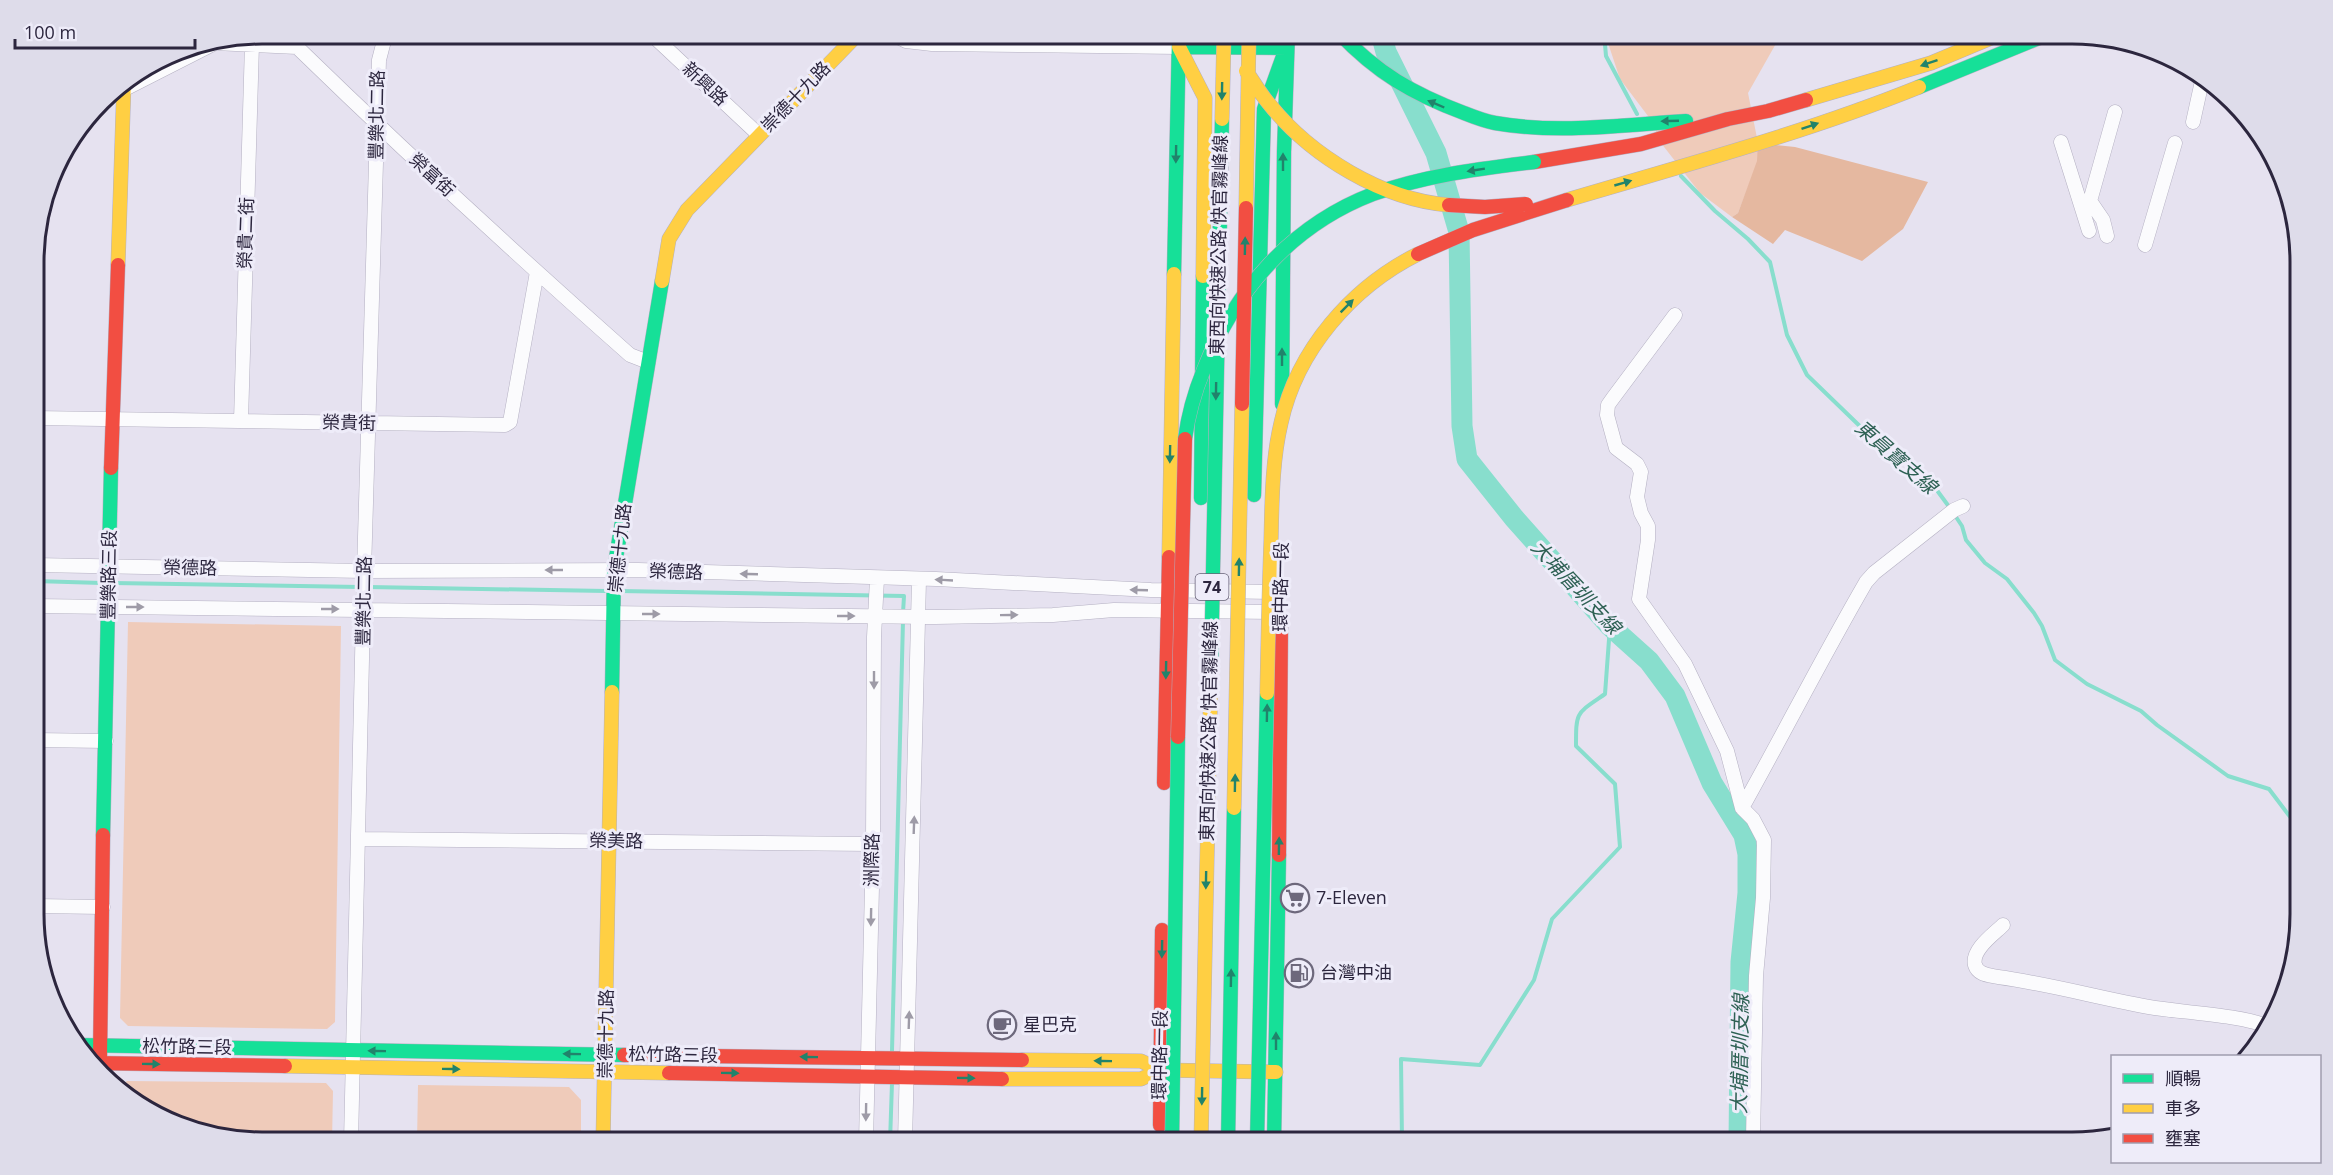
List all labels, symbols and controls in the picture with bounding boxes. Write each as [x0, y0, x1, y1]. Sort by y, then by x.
scale bar [15, 12, 195, 50]
text: 100 m [24, 20, 76, 44]
street label: 新興路 [678, 56, 734, 110]
street label: 崇德十九路 [755, 56, 835, 137]
one-way arrow [1920, 59, 1938, 68]
street label: 豐樂北二路 [363, 70, 389, 160]
one-way arrow [1218, 82, 1227, 101]
one-way arrow [1427, 99, 1445, 109]
one-way arrow [1660, 117, 1679, 126]
one-way arrow [1801, 121, 1819, 130]
street label: 東西向快速公路 快官霧峰線 [1204, 134, 1232, 356]
one-way arrow [1172, 145, 1181, 164]
street label: 榮富街 [405, 147, 461, 201]
one-way arrow [1279, 153, 1288, 172]
one-way arrow [1467, 166, 1486, 175]
one-way arrow [1614, 178, 1632, 187]
street label: 榮貴二街 [232, 197, 258, 269]
one-way arrow [1240, 237, 1250, 256]
one-way arrow [1339, 300, 1353, 314]
one-way arrow [1278, 348, 1287, 367]
one-way arrow [1211, 382, 1221, 401]
street label: 榮貴街 [322, 410, 376, 434]
water label: 東員寶支線 [1850, 414, 1944, 501]
one-way arrow [1165, 445, 1174, 464]
street label: 崇德十九路 [602, 502, 636, 594]
street label: 豐樂路三段 [95, 530, 121, 620]
water label: 大埔厝圳支線 [1526, 534, 1629, 641]
street label: 環中路一段 [1267, 542, 1293, 632]
street label: 榮德路 [163, 555, 217, 579]
street label: 豐樂北二路 [350, 556, 376, 646]
street label: 榮德路 [649, 558, 703, 584]
one-way arrow [1234, 558, 1244, 577]
one-way arrow [545, 565, 564, 575]
one-way arrow [740, 570, 759, 579]
road number: 74 [1196, 574, 1228, 600]
one-way arrow [934, 575, 953, 585]
one-way arrow [1129, 585, 1148, 594]
one-way arrow [125, 602, 144, 612]
one-way arrow [320, 604, 339, 614]
one-way arrow [641, 610, 660, 619]
one-way arrow [836, 611, 855, 621]
one-way arrow [999, 611, 1018, 620]
street label: 東西向快速公路 快官霧峰線 [1194, 620, 1222, 842]
one-way arrow [1161, 661, 1171, 680]
one-way arrow [869, 670, 879, 689]
one-way arrow [1262, 703, 1272, 722]
one-way arrow [1230, 774, 1239, 793]
one-way arrow [909, 816, 919, 835]
street label: 榮美路 [589, 828, 643, 852]
street label: 洲際路 [859, 833, 883, 887]
one-way arrow [1274, 837, 1284, 856]
one-way arrow [1201, 871, 1211, 890]
supermarket icon: 7-Eleven [1279, 882, 1311, 914]
place label: 7-Eleven [1316, 885, 1387, 909]
one-way arrow [866, 907, 876, 926]
one-way arrow [1157, 940, 1166, 959]
fuel station icon: 台灣中油 [1283, 957, 1315, 989]
place label: 台灣中油 [1320, 960, 1392, 984]
one-way arrow [1226, 969, 1236, 988]
street label: 崇德十九路 [592, 989, 618, 1079]
water label: 大埔厝圳支線 [1725, 992, 1754, 1114]
cafe icon: 星巴克 [986, 1009, 1018, 1041]
street label: 環中路一段 [1146, 1010, 1172, 1100]
one-way arrow [904, 1011, 913, 1030]
place label: 星巴克 [1023, 1012, 1077, 1036]
one-way arrow [1271, 1032, 1281, 1051]
street label: 松竹路三段 [142, 1033, 232, 1059]
street label: 松竹路三段 [628, 1041, 718, 1067]
one-way arrow [368, 1046, 387, 1055]
one-way arrow [563, 1049, 582, 1059]
one-way arrow [800, 1052, 819, 1062]
legend [2111, 1055, 2321, 1163]
one-way arrow [1094, 1056, 1113, 1066]
one-way arrow [141, 1059, 160, 1069]
one-way arrow [441, 1064, 460, 1074]
text: 順暢 [2165, 1066, 2201, 1090]
one-way arrow [720, 1069, 739, 1078]
one-way arrow [956, 1073, 975, 1083]
one-way arrow [1197, 1087, 1207, 1106]
text: 車多 [2165, 1096, 2201, 1120]
one-way arrow [861, 1102, 871, 1121]
text: 壅塞 [2165, 1126, 2201, 1150]

